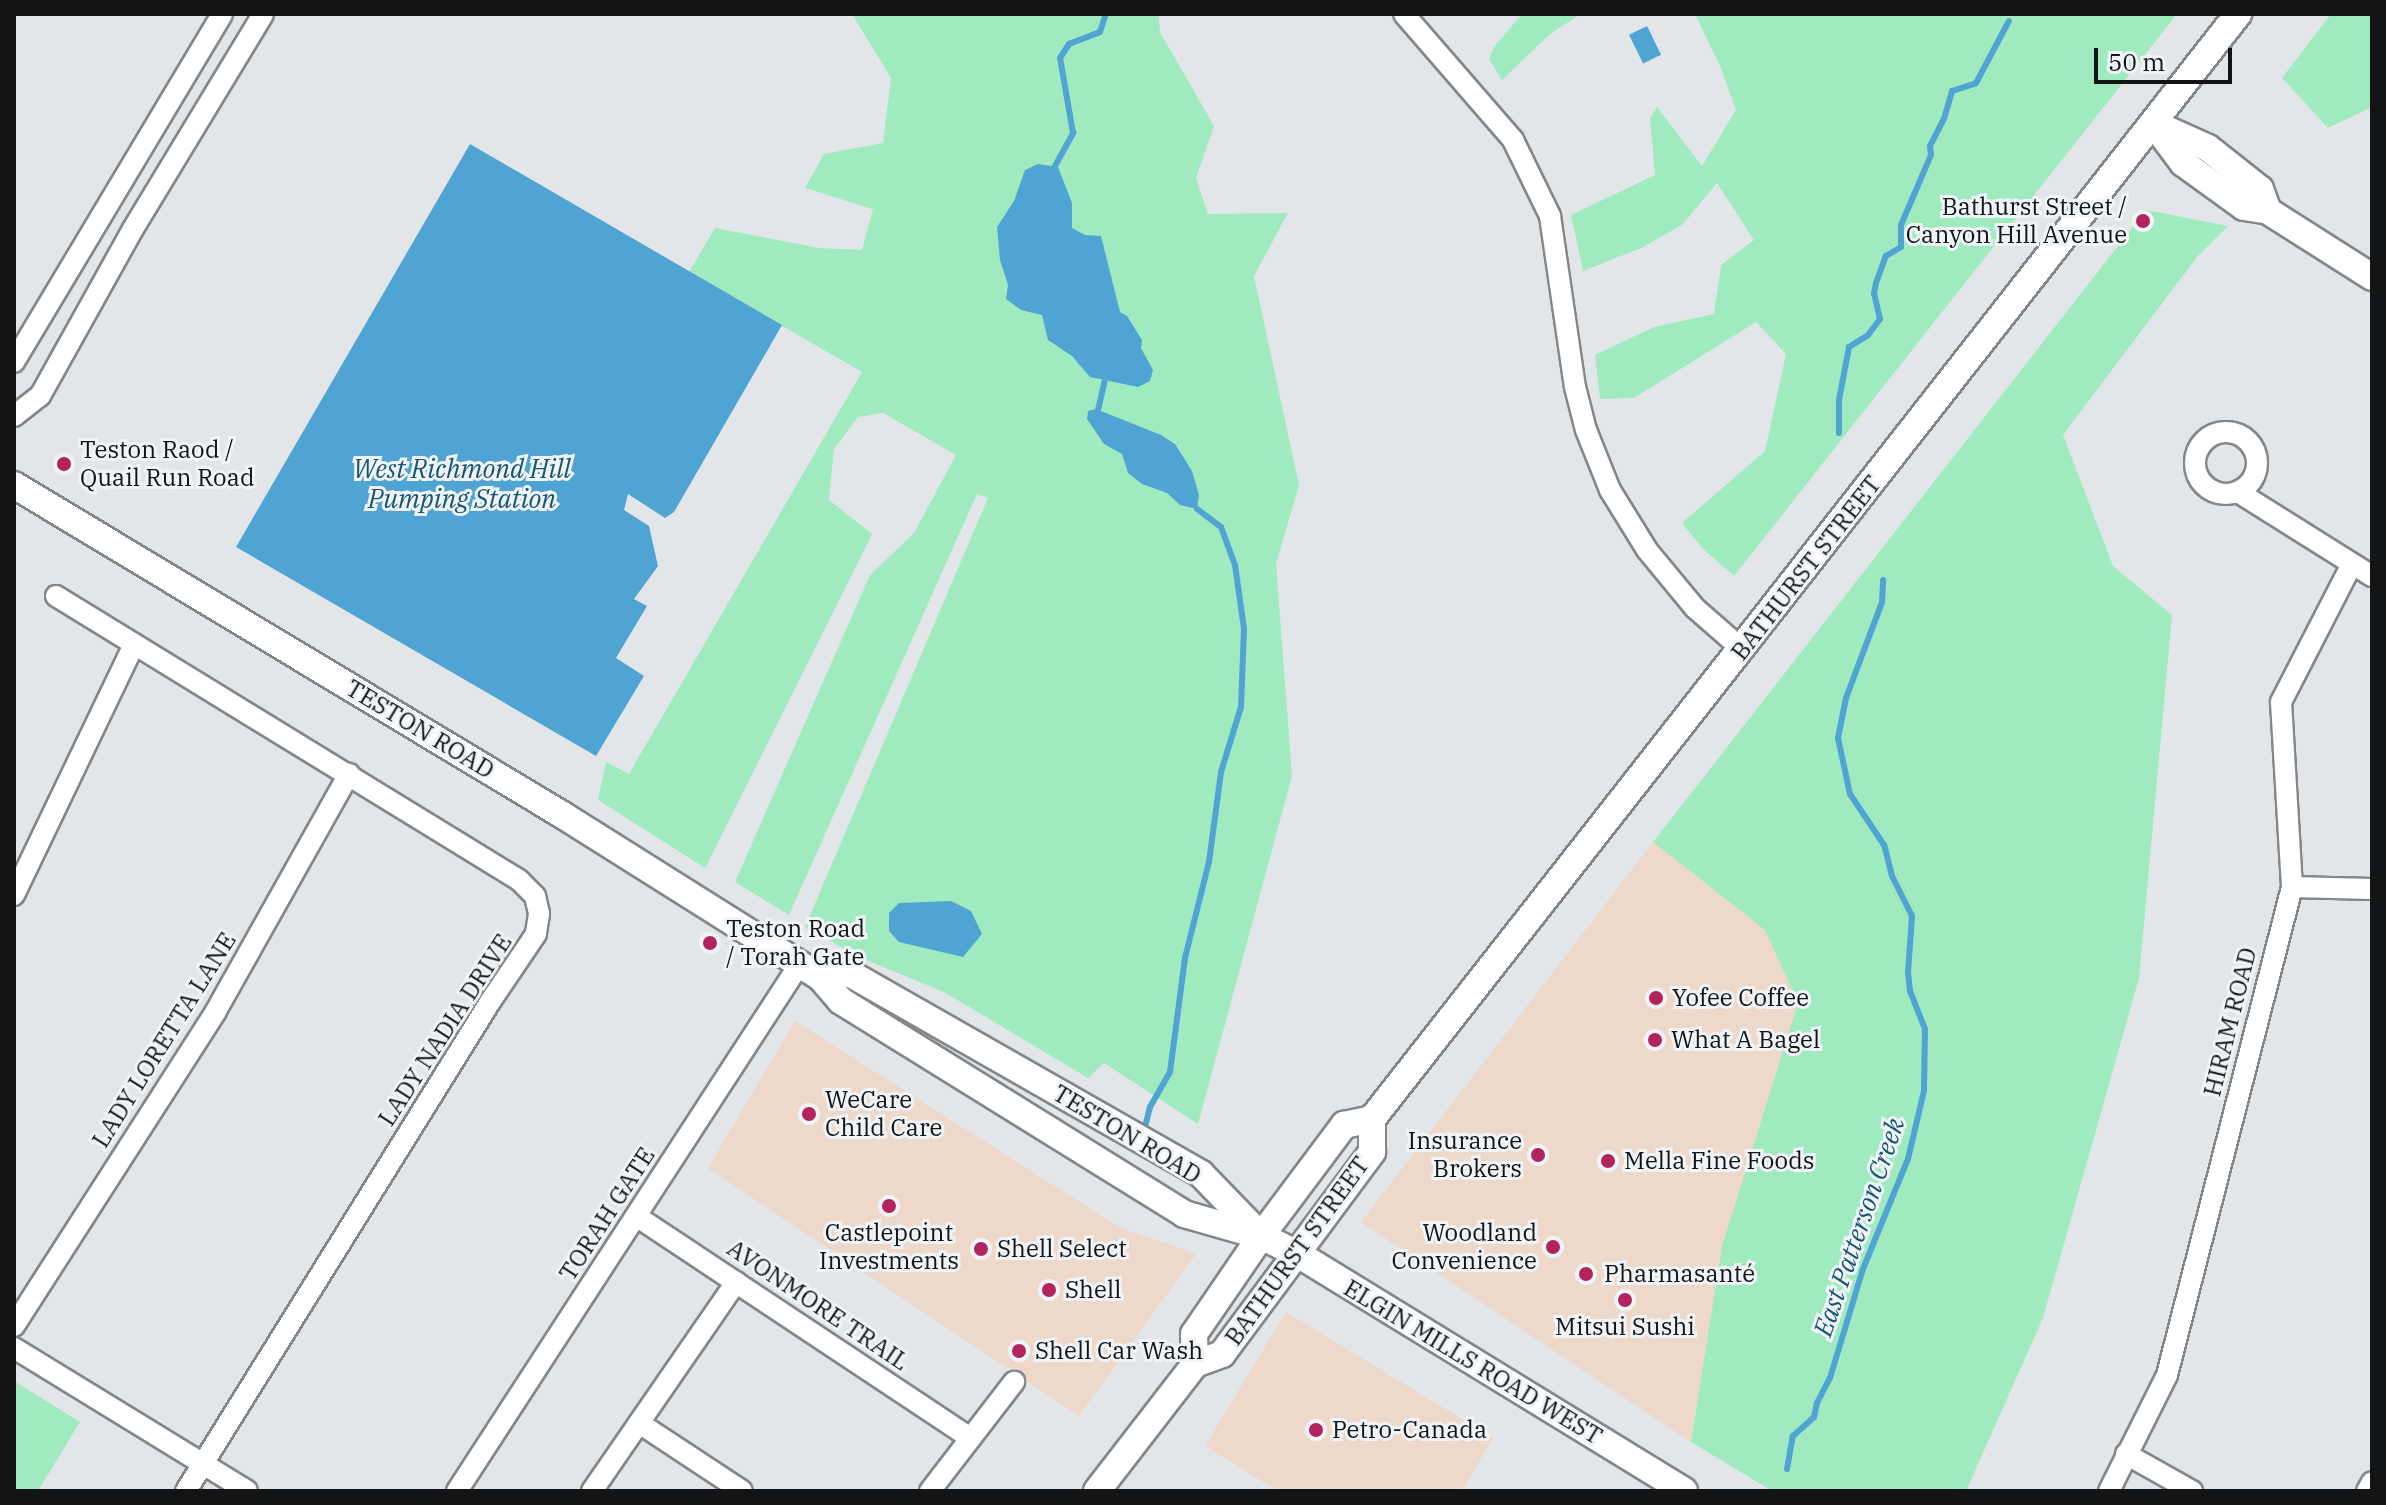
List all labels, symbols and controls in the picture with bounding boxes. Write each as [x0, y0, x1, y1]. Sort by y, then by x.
scale bar [2098, 32, 2236, 82]
text: 50 m [2108, 46, 2165, 78]
place label: Bathurst Street / Canyon Hill Avenue [1906, 193, 2127, 249]
marker: Bathurst Street / Canyon Hill Avenue [2134, 212, 2152, 230]
place label: Teston Raod / Quail Run Road [80, 436, 254, 492]
water label: West Richmond Hill Pumping Station [353, 453, 571, 514]
marker: Teston Raod / Quail Run Road [55, 455, 73, 473]
street label: BATHURST STREET [1725, 470, 1887, 666]
street label: TESTON ROAD [341, 673, 499, 785]
place label: Teston Road / Torah Gate [726, 915, 865, 971]
street label: LADY LORETTA LANE [86, 927, 242, 1153]
street label: LADY NADIA DRIVE [372, 929, 518, 1131]
marker: Teston Road / Torah Gate [701, 934, 719, 952]
street label: HIRAM ROAD [2198, 945, 2262, 1099]
place label: Yofee Coffee [1672, 984, 1809, 1012]
marker: Yofee Coffee [1647, 989, 1665, 1007]
place label: What A Bagel [1671, 1026, 1820, 1054]
marker: What A Bagel [1646, 1031, 1664, 1049]
street label: TESTON ROAD [1048, 1078, 1206, 1190]
place label: WeCare Child Care [825, 1086, 942, 1142]
marker: WeCare Child Care [800, 1105, 818, 1123]
water label: East Patterson Creek [1807, 1114, 1911, 1340]
place label: Insurance Brokers [1408, 1127, 1522, 1183]
street label: TORAH GATE [553, 1142, 661, 1286]
marker: Insurance Brokers [1529, 1146, 1547, 1164]
place label: Mella Fine Foods [1624, 1147, 1815, 1175]
street label: BATHURST STREET [1219, 1151, 1375, 1351]
marker: Mella Fine Foods [1599, 1152, 1617, 1170]
marker: Castlepoint Investments [880, 1197, 898, 1215]
place label: Castlepoint Investments [819, 1219, 959, 1275]
place label: Woodland Convenience [1392, 1219, 1537, 1275]
street label: AVONMORE TRAIL [722, 1234, 914, 1376]
place label: Shell Select [997, 1235, 1127, 1263]
marker: Woodland Convenience [1544, 1238, 1562, 1256]
marker: Shell Select [972, 1240, 990, 1258]
place label: Pharmasanté [1604, 1260, 1755, 1288]
marker: Pharmasanté [1575, 1263, 1597, 1285]
street label: ELGIN MILLS ROAD WEST [1339, 1273, 1607, 1451]
place label: Shell [1065, 1276, 1121, 1304]
marker: Shell [1040, 1281, 1058, 1299]
marker: Mitsui Sushi [1616, 1291, 1634, 1309]
place label: Mitsui Sushi [1555, 1313, 1695, 1341]
place label: Shell Car Wash [1035, 1337, 1203, 1365]
marker: Shell Car Wash [1010, 1342, 1028, 1360]
place label: Petro-Canada [1332, 1416, 1487, 1444]
marker: Petro-Canada [1307, 1421, 1325, 1439]

